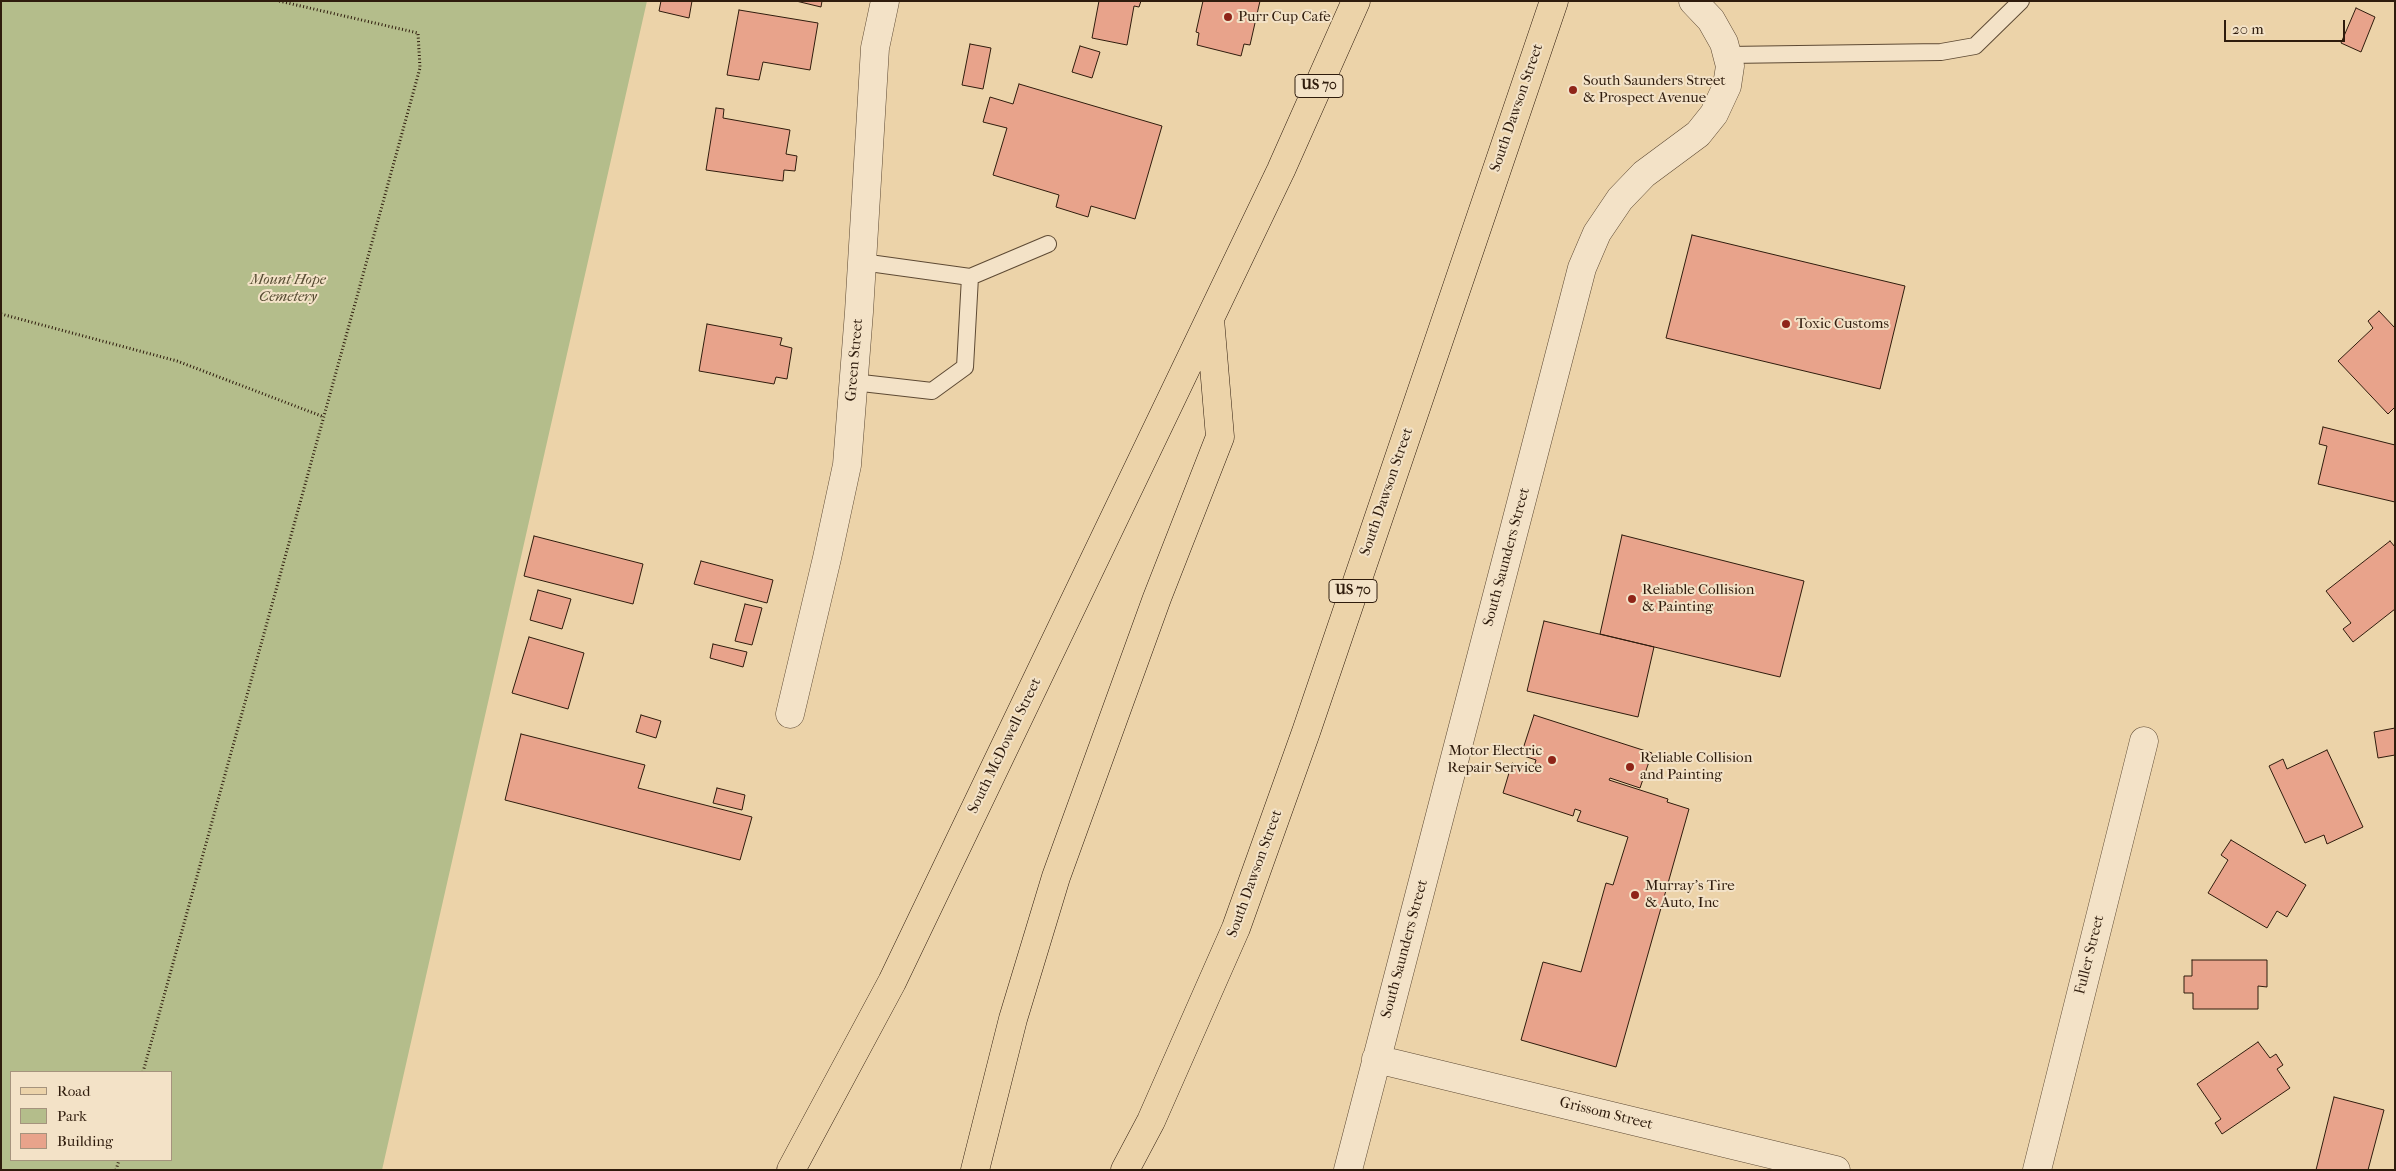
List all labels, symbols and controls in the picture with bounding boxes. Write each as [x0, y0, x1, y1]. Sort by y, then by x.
place label: Purr Cup Cafe [1238, 8, 1331, 26]
scale bar [2226, 10, 2347, 42]
marker: Purr Cup Cafe [1222, 11, 1234, 23]
text: 20 m [2232, 20, 2264, 38]
street label: South Dawson Street [1487, 41, 1547, 175]
place label: South Saunders Street & Prospect Avenue [1583, 72, 1726, 107]
road number: US 70 [1295, 74, 1343, 98]
marker: South Saunders Street & Prospect Avenue [1567, 84, 1579, 96]
park label: Mount Hope Cemetery [250, 271, 326, 306]
place label: Toxic Customs [1796, 315, 1889, 333]
street label: Green Street [842, 318, 868, 402]
marker: Toxic Customs [1780, 318, 1792, 330]
street label: South Dawson Street [1357, 425, 1417, 559]
street label: South Saunders Street [1480, 486, 1534, 628]
road number: US 70 [1329, 580, 1377, 602]
place label: Reliable Collision & Painting [1642, 581, 1754, 616]
marker: Reliable Collision & Painting [1626, 593, 1638, 605]
street label: South McDowell Street [964, 675, 1046, 817]
place label: Motor Electric Repair Service [1447, 742, 1542, 777]
place label: Reliable Collision and Painting [1640, 749, 1752, 784]
marker: Motor Electric Repair Service [1546, 754, 1558, 766]
marker: Reliable Collision and Painting [1624, 761, 1636, 773]
street label: South Dawson Street [1224, 808, 1286, 940]
place label: Murray's Tire & Auto, Inc [1645, 877, 1735, 912]
street label: South Saunders Street [1378, 878, 1432, 1020]
marker: Murray's Tire & Auto, Inc [1629, 889, 1641, 901]
street label: Fuller Street [2071, 913, 2109, 997]
legend [10, 1071, 172, 1161]
text: Road [57, 1082, 90, 1100]
street label: Grissom Street [1558, 1094, 1654, 1134]
text: Park [57, 1107, 87, 1125]
text: Building [57, 1132, 113, 1150]

